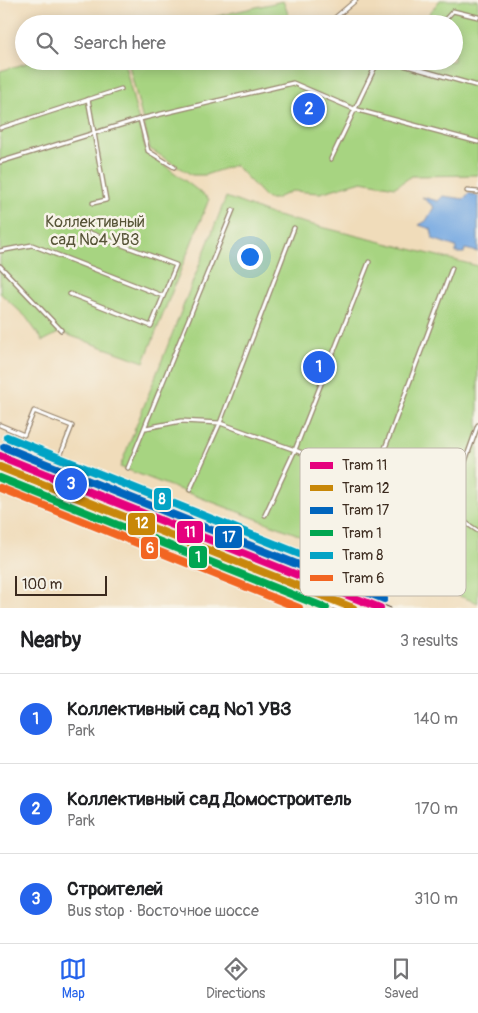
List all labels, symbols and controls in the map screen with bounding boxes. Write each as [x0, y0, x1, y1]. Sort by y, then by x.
search box [15, 15, 463, 70]
icon: search [33, 29, 61, 57]
text: Search here [73, 31, 166, 55]
pin: 2 [293, 90, 325, 128]
park label: Коллективный сад №4 УВЗ [45, 212, 145, 250]
your location [237, 244, 263, 270]
pin: 1 [303, 348, 335, 386]
legend [300, 448, 466, 596]
text: Tram 11 [342, 457, 387, 474]
pin: 3 [55, 465, 87, 503]
text: Tram 12 [342, 480, 390, 497]
line badge: 8 [153, 487, 172, 511]
text: 8 [158, 491, 166, 508]
text: Tram 17 [342, 502, 390, 519]
line badge: 12 [127, 512, 156, 536]
text: 12 [135, 515, 149, 532]
line badge: 11 [176, 520, 204, 544]
text: 11 [185, 524, 195, 541]
line badge: 17 [214, 525, 243, 549]
text: Tram 1 [342, 525, 382, 542]
text: 17 [223, 529, 236, 546]
line badge: 6 [140, 536, 159, 560]
text: 6 [146, 540, 154, 557]
line badge: 1 [188, 545, 208, 569]
text: Tram 8 [342, 547, 383, 564]
text: 1 [195, 549, 201, 566]
text: Tram 6 [342, 570, 384, 587]
scale bar [15, 573, 108, 596]
text: 100 m [22, 576, 62, 593]
text: Nearby [20, 627, 81, 654]
text: 3 results [400, 631, 458, 651]
text: Коллективный сад №1 УВЗ [67, 697, 292, 721]
text: 1 [33, 709, 39, 729]
text: 140 m [414, 709, 458, 729]
text: Park [67, 721, 95, 741]
text: Коллективный сад Домостроитель [67, 787, 352, 811]
text: 2 [32, 799, 40, 819]
text: 170 m [415, 799, 458, 819]
text: Park [67, 811, 95, 831]
text: Строителей [67, 877, 163, 901]
text: 3 [32, 889, 40, 909]
text: 310 m [414, 889, 458, 909]
text: Bus stop · Восточное шоссе [67, 901, 259, 921]
tab: Map [59, 955, 87, 1002]
tab: Directions [206, 955, 265, 1002]
tab: Saved [384, 955, 419, 1002]

